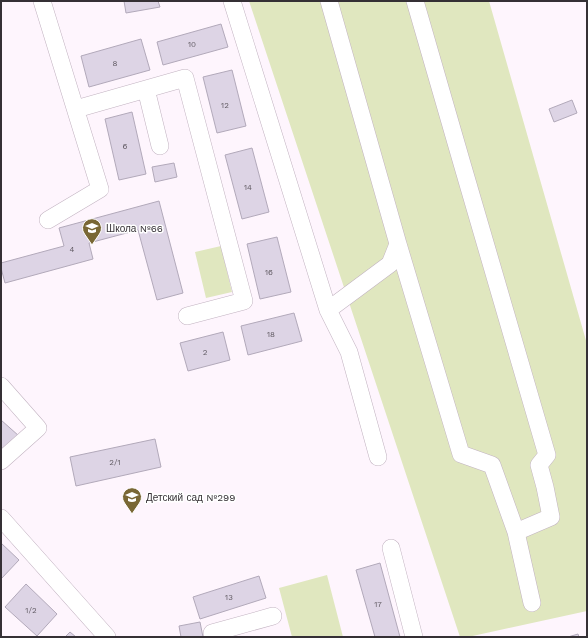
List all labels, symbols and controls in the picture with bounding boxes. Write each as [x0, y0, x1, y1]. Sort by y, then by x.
house number: 10 [188, 40, 196, 49]
house number: 8 [113, 59, 118, 68]
house number: 12 [221, 101, 229, 110]
house number: 6 [123, 142, 128, 151]
house number: 14 [244, 183, 252, 192]
school or university icon: Школа №66 [81, 217, 103, 245]
place label: Школа №66 [106, 223, 163, 234]
house number: 4 [70, 245, 75, 254]
house number: 16 [265, 268, 273, 277]
house number: 18 [267, 330, 275, 339]
house number: 2 [203, 348, 208, 357]
house number: 2/1 [109, 458, 121, 467]
school or university icon: Детский сад №299 [121, 486, 143, 514]
place label: Детский сад №299 [146, 492, 235, 503]
house number: 13 [225, 593, 233, 602]
house number: 17 [374, 600, 382, 609]
house number: 1/2 [25, 606, 37, 615]

